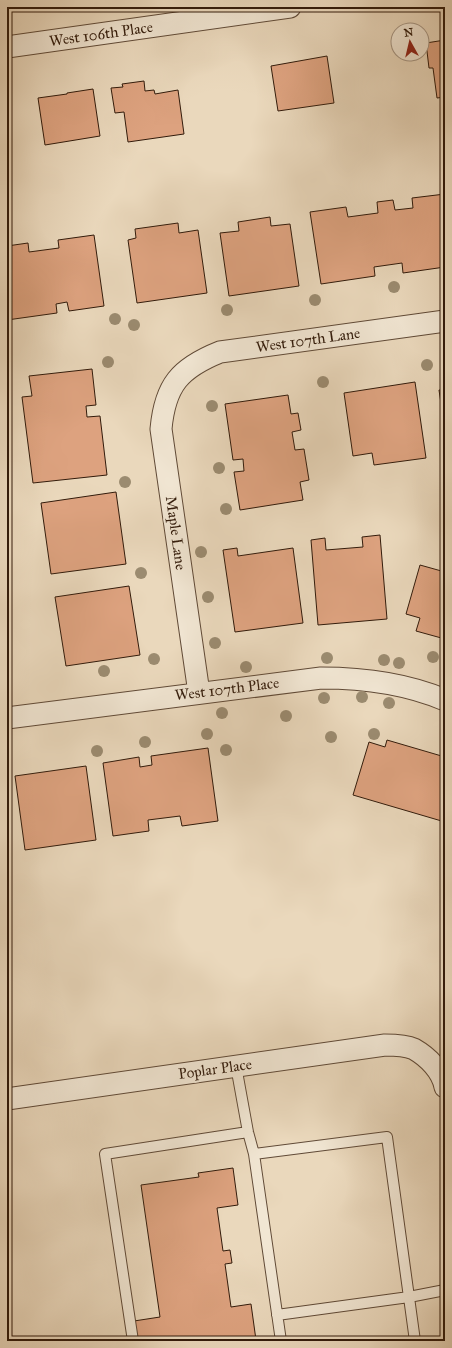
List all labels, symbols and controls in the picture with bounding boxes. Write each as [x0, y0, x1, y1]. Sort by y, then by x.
street label: West 106th Place [48, 18, 154, 50]
north arrow [390, 22, 430, 62]
text: N [403, 25, 415, 40]
street label: West 107th Lane [255, 324, 361, 356]
street label: Maple Lane [162, 495, 190, 571]
street label: West 107th Place [174, 674, 280, 704]
street label: Poplar Place [177, 1055, 253, 1083]

